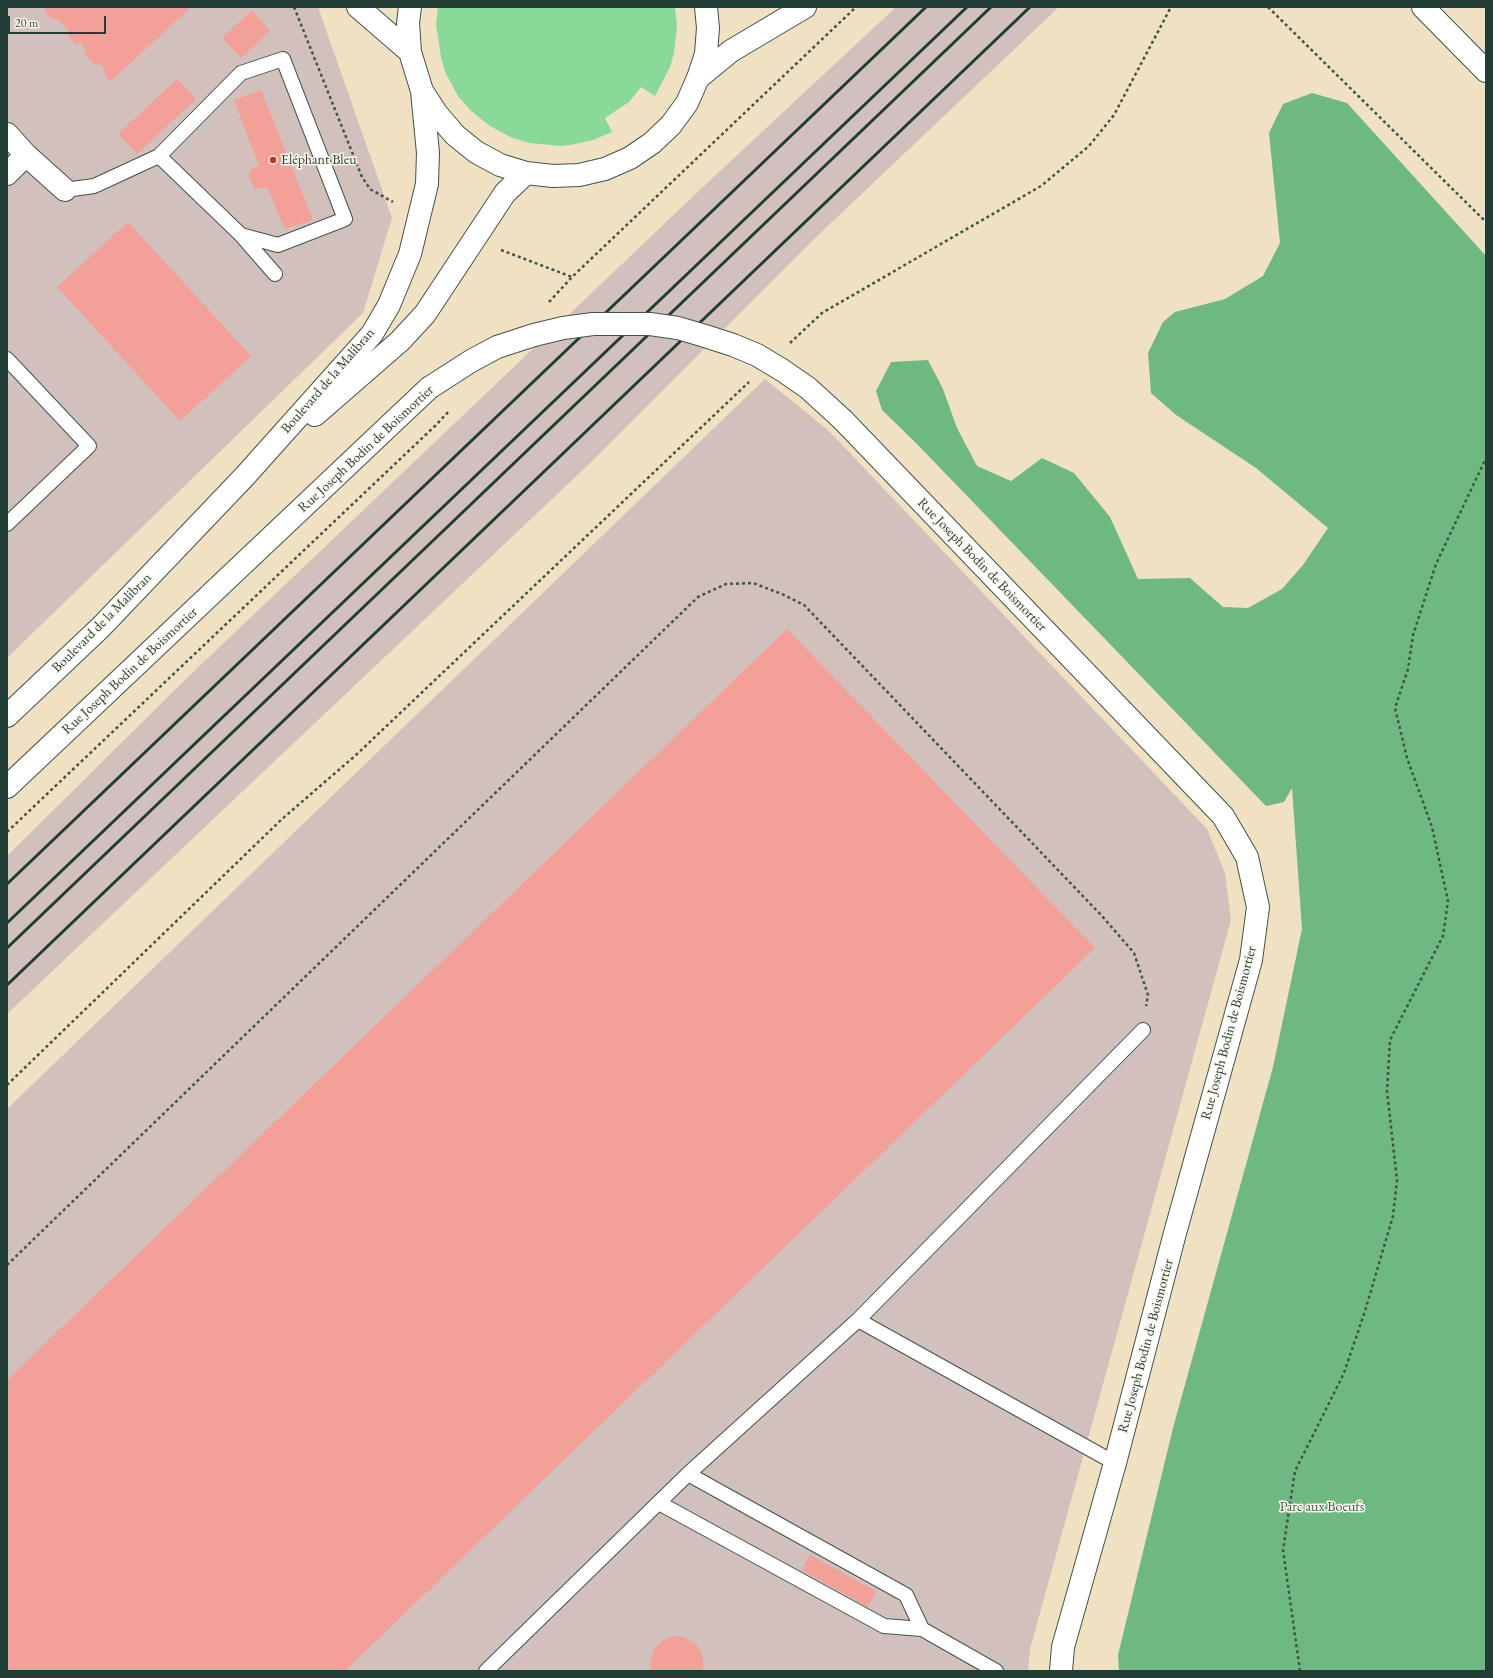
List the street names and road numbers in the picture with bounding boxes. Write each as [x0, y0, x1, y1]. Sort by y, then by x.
street label: Boulevard de la Malibran [278, 325, 378, 437]
street label: Rue Joseph Bodin de Boismortier [295, 382, 437, 516]
street label: Rue Joseph Bodin de Boismortier [914, 495, 1050, 635]
street label: Boulevard de la Malibran [49, 570, 155, 676]
street label: Rue Joseph Bodin de Boismortier [59, 604, 201, 738]
street label: Rue Joseph Bodin de Boismortier [1198, 944, 1260, 1122]
street label: Rue Joseph Bodin de Boismortier [1115, 1257, 1177, 1435]

